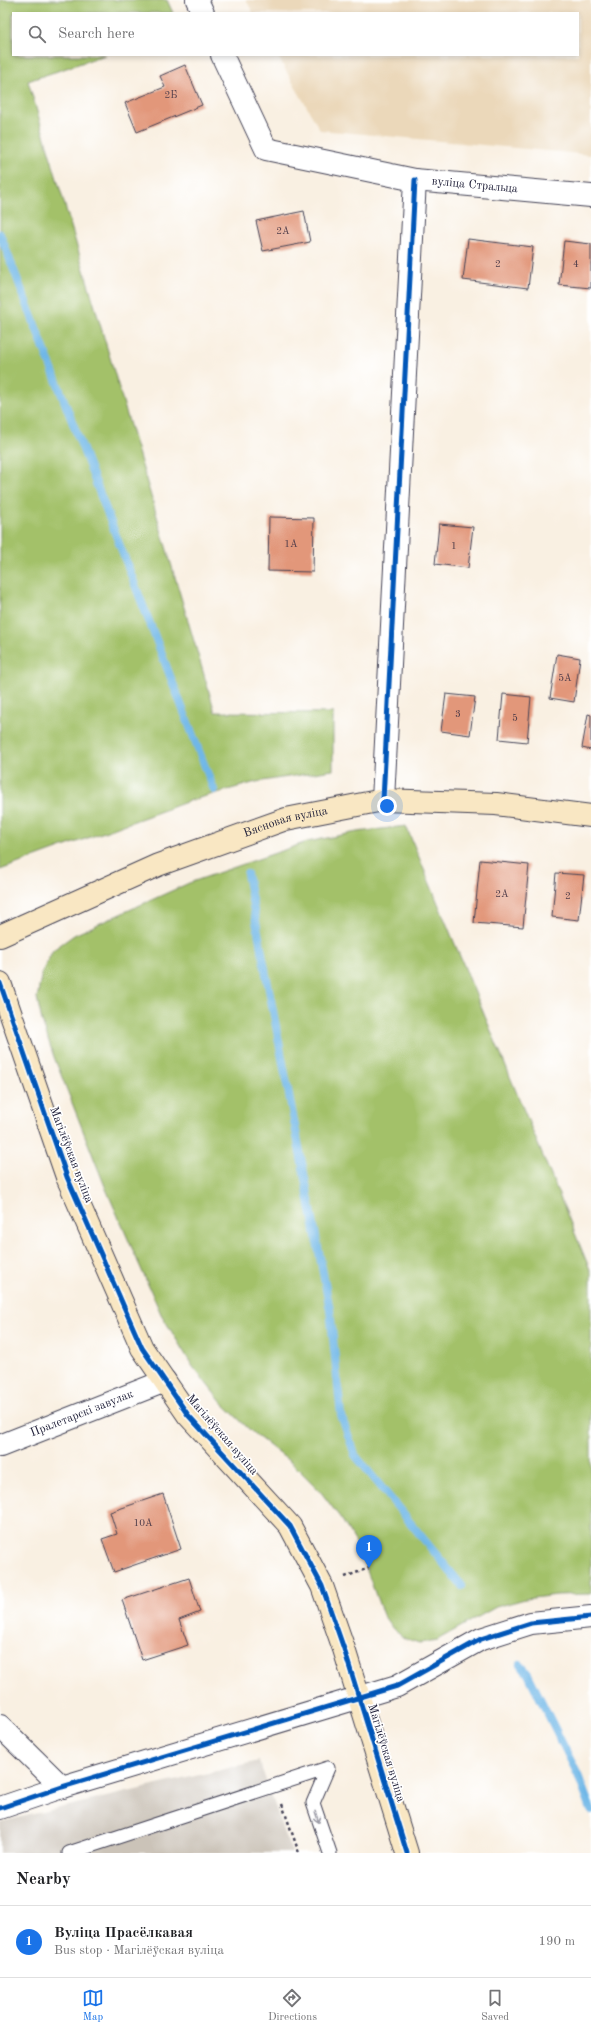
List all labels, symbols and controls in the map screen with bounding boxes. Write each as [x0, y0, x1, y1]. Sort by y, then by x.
search box [12, 12, 579, 56]
icon: search [26, 23, 48, 45]
text: Search here [58, 27, 135, 42]
house number: 2Б [165, 90, 177, 100]
street label: вуліца Стральца [431, 176, 518, 195]
house number: 2А [276, 226, 290, 236]
house number: 2 [495, 259, 501, 269]
house number: 4 [573, 259, 579, 269]
house number: 1А [284, 539, 298, 549]
house number: 1 [451, 541, 457, 551]
house number: 5А [558, 673, 572, 683]
house number: 3 [455, 709, 461, 719]
house number: 5 [512, 713, 518, 723]
your location [377, 796, 397, 816]
street label: Вясновая вуліца [242, 805, 329, 840]
house number: 2А [495, 889, 509, 899]
house number: 2 [565, 891, 571, 901]
street label: Магілёўская вуліца [47, 1105, 96, 1205]
street label: Пралетарскі завулак [29, 1388, 135, 1439]
street label: Магілёўская вуліца [184, 1392, 261, 1477]
house number: 10А [133, 1518, 153, 1528]
pin: 1 [356, 1535, 382, 1568]
street label: Магілёўская вуліца [365, 1702, 408, 1804]
one-way arrow [314, 1811, 322, 1823]
text: Nearby [16, 1871, 71, 1888]
text: Вуліца Прасёлкавая [54, 1926, 193, 1941]
text: 1 [25, 1935, 33, 1948]
text: 190 m [538, 1935, 575, 1948]
text: Bus stop · Магілёўская вуліца [54, 1944, 224, 1957]
tab: Map [82, 1987, 104, 2025]
tab: Directions [268, 1987, 317, 2025]
tab: Saved [481, 1987, 509, 2025]

